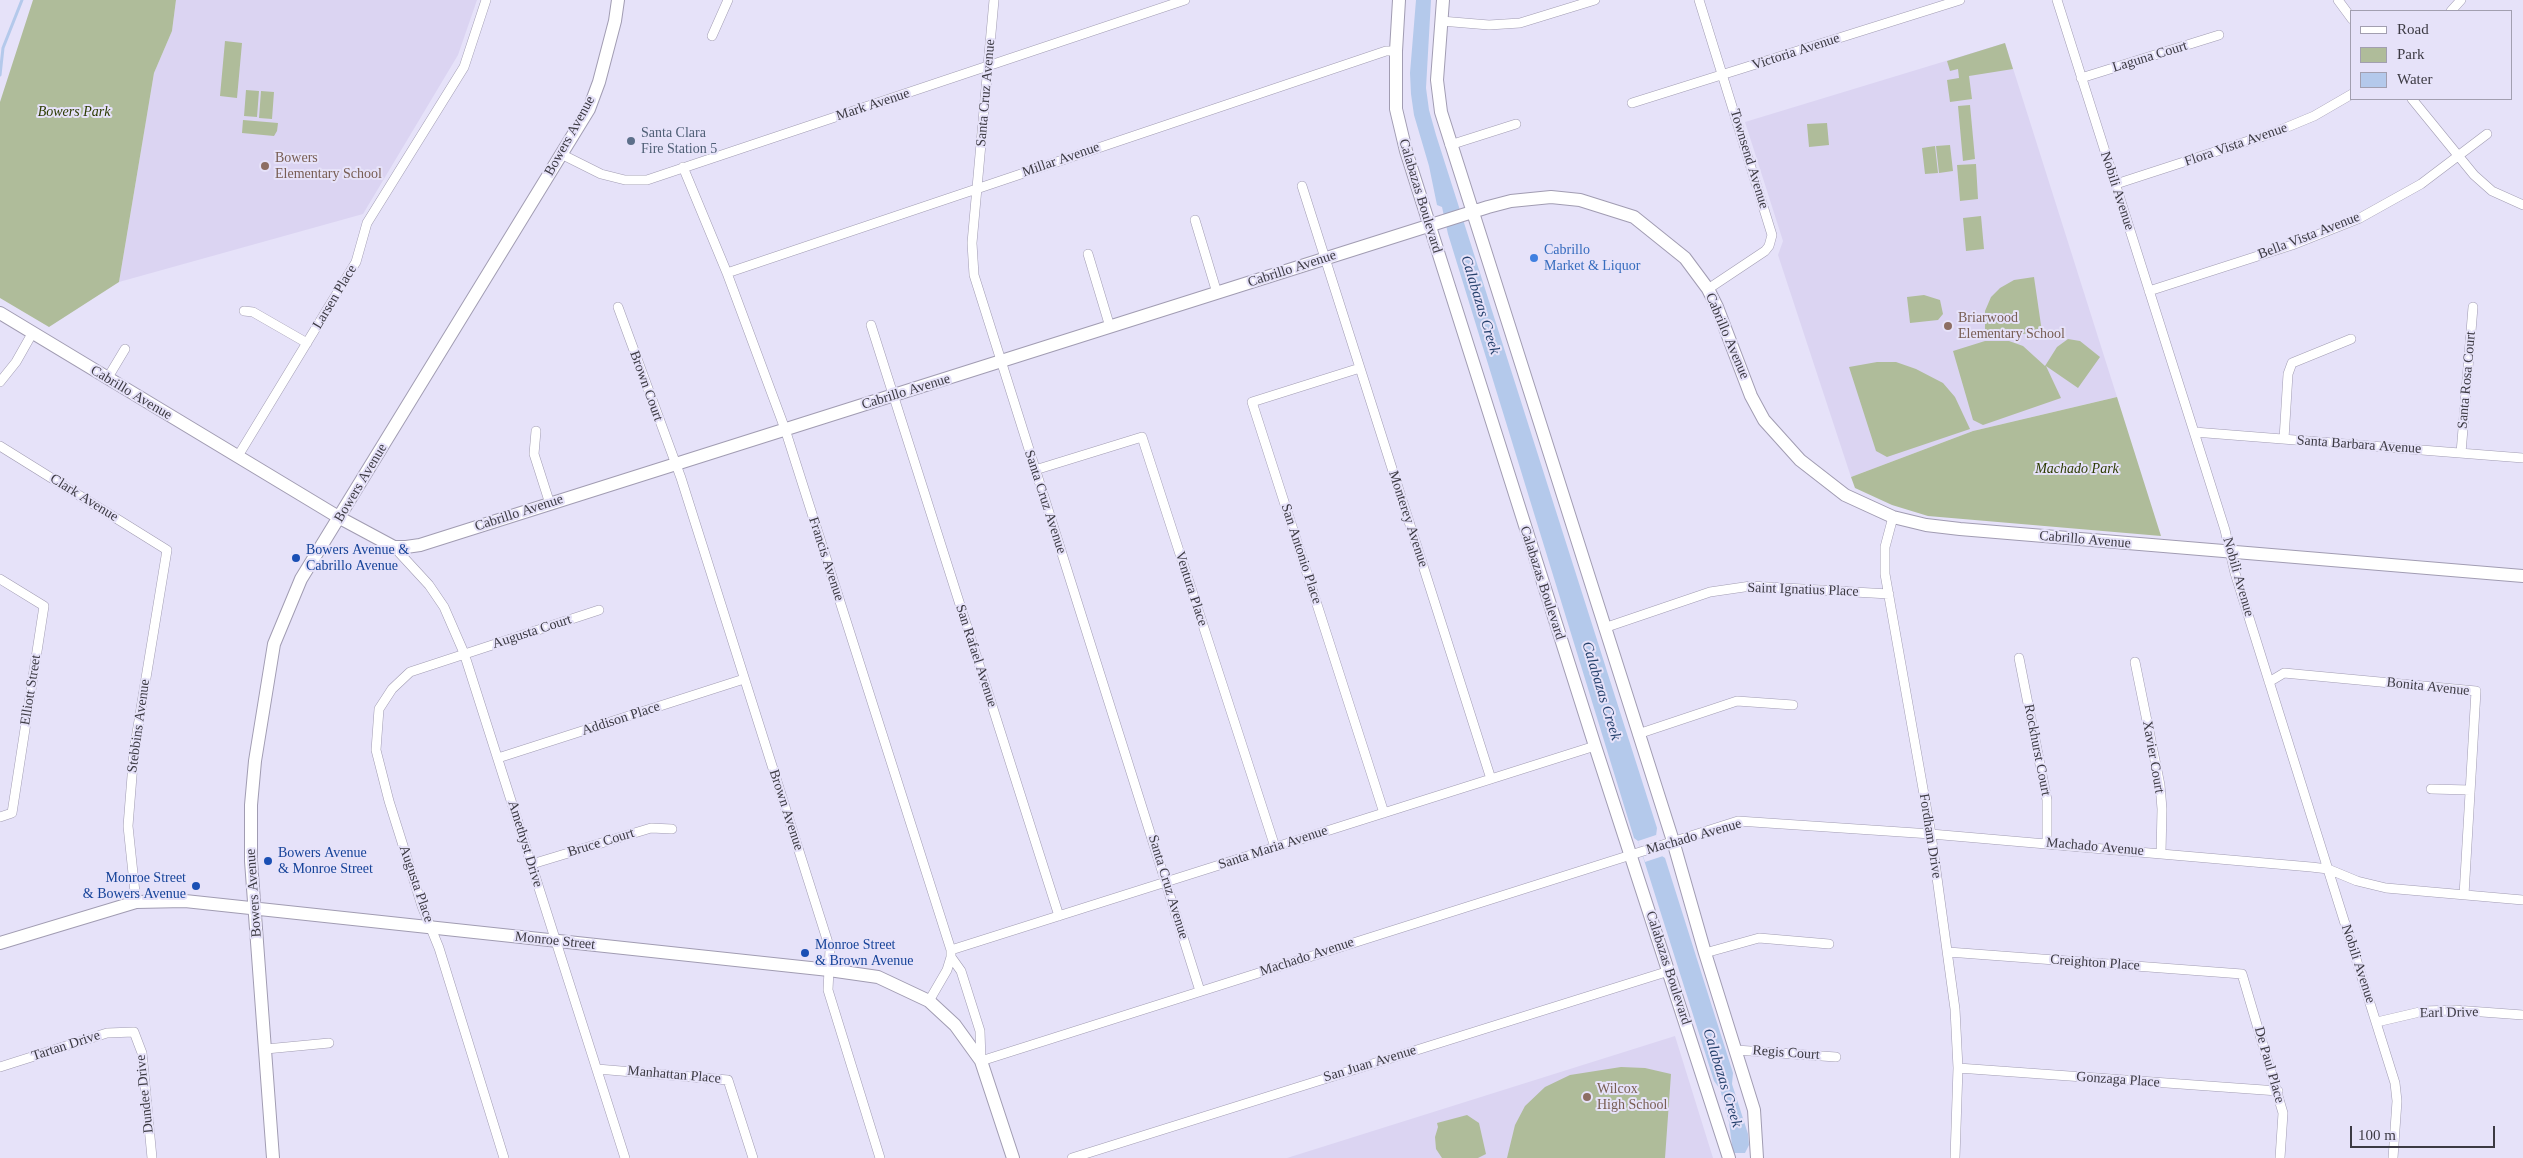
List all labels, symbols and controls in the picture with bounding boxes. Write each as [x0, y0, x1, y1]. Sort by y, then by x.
legend [2350, 10, 2513, 100]
text: Road [2397, 21, 2429, 37]
street label: Victoria Avenue [1750, 30, 1842, 74]
street label: Laguna Court [2111, 38, 2189, 76]
street label: Santa Cruz Avenue [973, 39, 999, 147]
text: Park [2397, 46, 2425, 62]
text: Water [2397, 71, 2432, 87]
street label: Mark Avenue [834, 85, 912, 125]
street label: Bowers Avenue [541, 93, 599, 179]
park label: Bowers Park [38, 104, 110, 120]
street label: Townsend Avenue [1726, 107, 1772, 211]
street label: Flora Vista Avenue [2182, 120, 2290, 170]
place label: Santa Clara Fire Station 5 [641, 125, 717, 158]
marker: Santa Clara Fire Station 5 [625, 135, 637, 147]
street label: Calabazas Boulevard [1395, 137, 1445, 255]
street label: Millar Avenue [1020, 139, 1102, 181]
place label: Bowers Elementary School [275, 150, 382, 182]
street label: Nobili Avenue [2096, 150, 2138, 232]
marker: Bowers Elementary School [259, 160, 271, 172]
street label: Bella Vista Avenue [2256, 209, 2362, 263]
place label: Cabrillo Market & Liquor [1544, 242, 1640, 274]
street label: Cabrillo Avenue [1246, 247, 1338, 291]
marker: Cabrillo Market & Liquor [1528, 252, 1540, 264]
water label: Calabazas Creek [1456, 253, 1504, 357]
street label: Larsen Place [309, 262, 361, 332]
street label: Cabrillo Avenue [1701, 290, 1753, 382]
place label: Briarwood Elementary School [1958, 310, 2065, 342]
marker: Briarwood Elementary School [1942, 320, 1954, 332]
street label: Santa Rosa Court [2454, 330, 2480, 430]
street label: Brown Court [626, 349, 666, 423]
street label: Cabrillo Avenue [87, 362, 175, 424]
street label: Cabrillo Avenue [860, 371, 952, 413]
street label: Santa Barbara Avenue [2296, 432, 2422, 458]
street label: Bowers Avenue [331, 441, 391, 525]
street label: Santa Cruz Avenue [1020, 448, 1070, 556]
park label: Machado Park [2035, 461, 2119, 477]
street label: Monterey Avenue [1384, 469, 1432, 569]
street label: Clark Avenue [47, 470, 121, 526]
street label: Cabrillo Avenue [473, 491, 565, 535]
street label: San Antonio Place [1277, 502, 1325, 606]
street label: Francis Avenue [805, 515, 847, 603]
street label: Calabazas Boulevard [1516, 524, 1568, 642]
street label: Cabrillo Avenue [2039, 528, 2131, 552]
street label: Nobili Avenue [2219, 535, 2257, 619]
place label: Bowers Avenue & Cabrillo Avenue [306, 542, 409, 574]
street label: Ventura Place [1171, 550, 1211, 628]
marker: Bowers Avenue & Cabrillo Avenue [290, 552, 302, 564]
street label: Saint Ignatius Place [1747, 580, 1859, 600]
street label: San Rafael Avenue [951, 603, 1001, 709]
street label: Augusta Court [490, 611, 574, 653]
water label: Calabazas Creek [1577, 639, 1625, 743]
street label: Elliott Street [17, 654, 45, 726]
street label: Bonita Avenue [2386, 674, 2470, 700]
street label: Stebbins Avenue [124, 678, 154, 774]
street label: Addison Place [580, 698, 662, 740]
street label: Rockhurst Court [2020, 703, 2054, 797]
street label: Xavier Court [2138, 719, 2168, 795]
street label: Brown Avenue [765, 767, 807, 853]
street label: Fordham Drive [1915, 792, 1945, 880]
street label: Amethyst Drive [504, 799, 546, 889]
street label: Machado Avenue [1645, 815, 1743, 859]
street label: Santa Maria Avenue [1216, 822, 1330, 874]
street label: Bruce Court [566, 825, 636, 861]
street label: Santa Cruz Avenue [1144, 833, 1192, 941]
street label: Machado Avenue [2045, 834, 2145, 860]
street label: Augusta Place [395, 843, 437, 925]
place label: Bowers Avenue & Monroe Street [278, 845, 373, 878]
street label: Bowers Avenue [243, 848, 265, 938]
marker: Bowers Avenue & Monroe Street [262, 855, 274, 867]
place label: Monroe Street & Bowers Avenue [83, 870, 186, 902]
marker: Monroe Street & Bowers Avenue [190, 880, 202, 892]
street label: Calabazas Boulevard [1642, 909, 1694, 1027]
street label: Nobili Avenue [2337, 923, 2379, 1005]
street label: Monroe Street [514, 928, 596, 954]
street label: Machado Avenue [1258, 934, 1356, 980]
place label: Monroe Street & Brown Avenue [815, 937, 913, 970]
marker: Monroe Street & Brown Avenue [799, 947, 811, 959]
street label: Creighton Place [2050, 951, 2140, 975]
street label: Earl Drive [2420, 1004, 2478, 1022]
street label: De Paul Place [2250, 1025, 2288, 1105]
water label: Calabazas Creek [1698, 1026, 1746, 1130]
street label: Tartan Drive [30, 1027, 102, 1065]
street label: San Juan Avenue [1322, 1042, 1418, 1086]
street label: Regis Court [1752, 1042, 1820, 1064]
street label: Dundee Drive [133, 1054, 157, 1134]
street label: Manhattan Place [627, 1063, 721, 1087]
street label: Gonzaga Place [2076, 1069, 2160, 1091]
place label: Wilcox High School [1597, 1081, 1667, 1114]
marker: Wilcox High School [1581, 1091, 1593, 1103]
scale bar [2353, 1116, 2498, 1148]
text: 100 m [2358, 1127, 2396, 1143]

